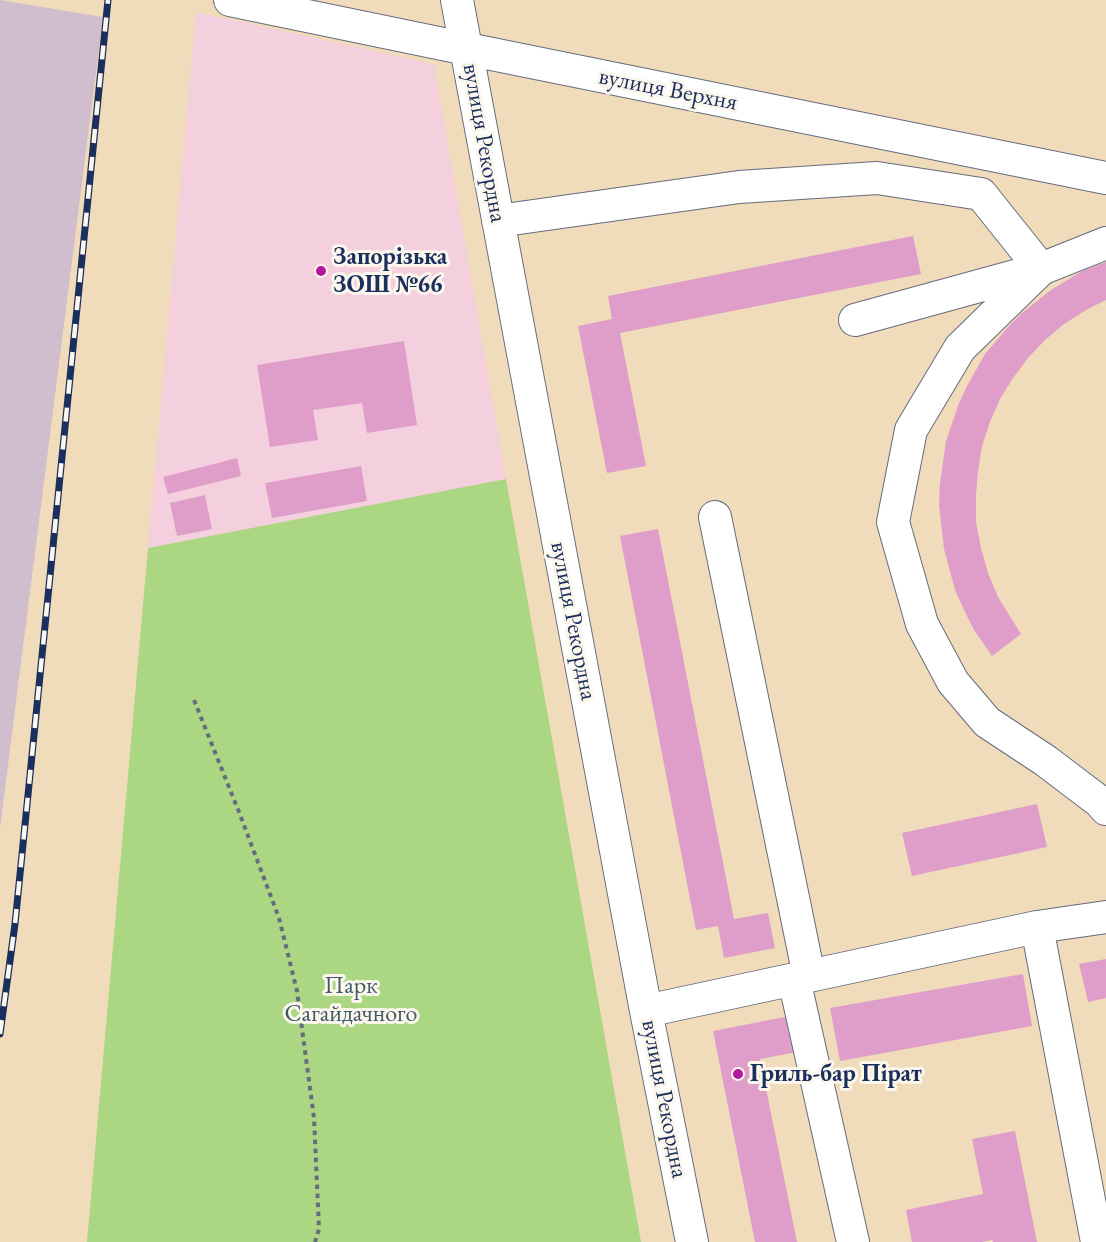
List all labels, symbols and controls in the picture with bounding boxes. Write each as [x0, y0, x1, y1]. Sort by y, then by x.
street label: вулиця Рекордна [456, 61, 512, 225]
street label: вулиця Верхня [596, 62, 740, 118]
place label: Запорізька ЗОШ №66 [333, 243, 447, 299]
marker: Запорізька ЗОШ №66 [314, 264, 328, 278]
street label: вулиця Рекордна [544, 539, 602, 703]
park label: Парк Сагайдачного [285, 972, 417, 1028]
street label: вулиця Рекордна [635, 1017, 693, 1181]
place label: Гриль-бар Пірат [750, 1060, 922, 1088]
marker: Гриль-бар Пірат [731, 1067, 745, 1081]

